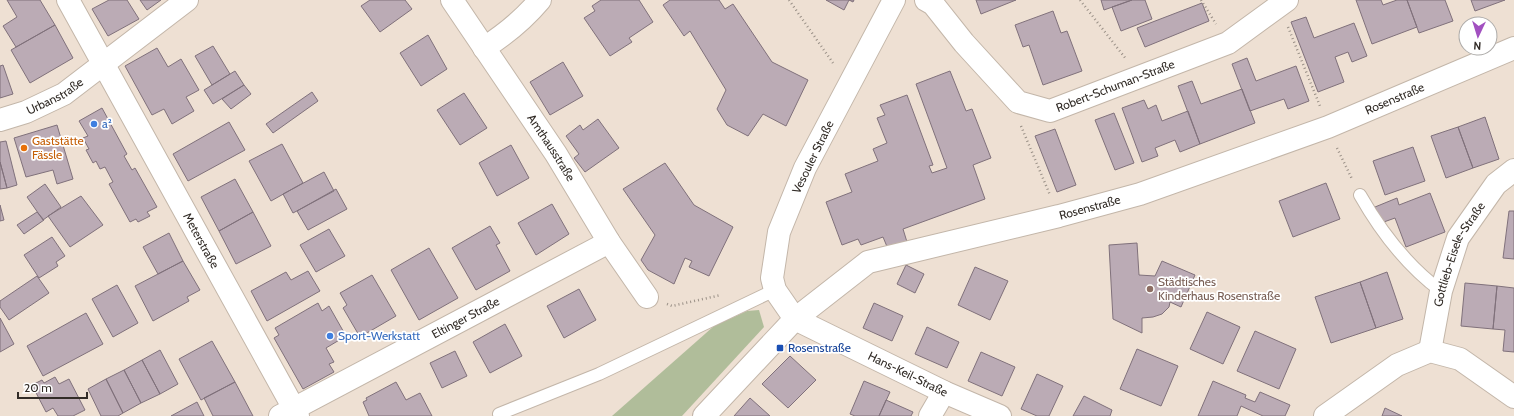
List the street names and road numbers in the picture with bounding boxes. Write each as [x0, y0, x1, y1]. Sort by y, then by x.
street label: Robert-Schuman-Straße [1054, 56, 1177, 115]
street label: Urbanstraße [24, 74, 86, 118]
street label: Rosenstraße [1363, 79, 1426, 117]
street label: Amthausstraße [524, 111, 579, 184]
street label: Vesouler Straße [788, 118, 837, 196]
street label: Rosenstraße [1057, 192, 1122, 223]
street label: Gottlieb-Eisele-Straße [1430, 199, 1488, 308]
street label: Meterstraße [180, 210, 223, 271]
street label: Eltinger Straße [429, 293, 502, 341]
street label: Hans-Keil-Straße [866, 348, 950, 400]

